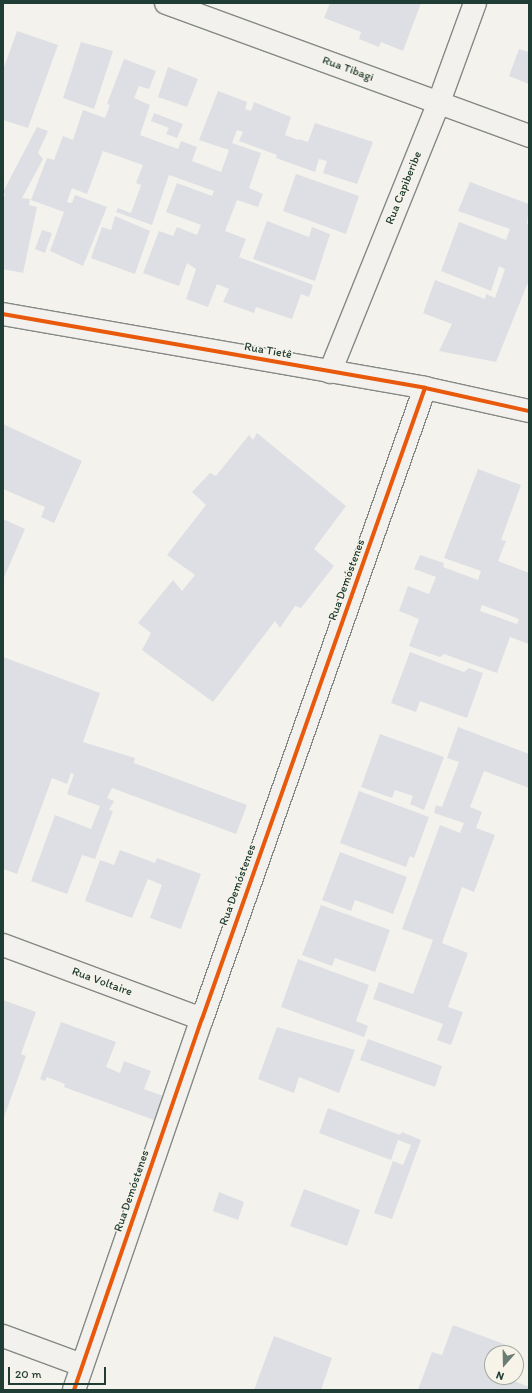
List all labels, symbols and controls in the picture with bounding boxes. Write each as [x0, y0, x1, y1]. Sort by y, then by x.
street label: Rua Tibagi [320, 53, 376, 85]
street label: Rua Capiberibe [383, 149, 425, 227]
street label: Rua Tietê [243, 340, 293, 362]
street label: Rua Demóstenes [326, 537, 368, 623]
street label: Rua Demóstenes [217, 842, 259, 928]
street label: Rua Voltaire [70, 965, 134, 999]
street label: Rua Demóstenes [111, 1148, 153, 1234]
north arrow [484, 1345, 524, 1385]
scale bar [10, 1359, 108, 1385]
text: 20 m [15, 1367, 42, 1381]
text: N [494, 1368, 506, 1383]

